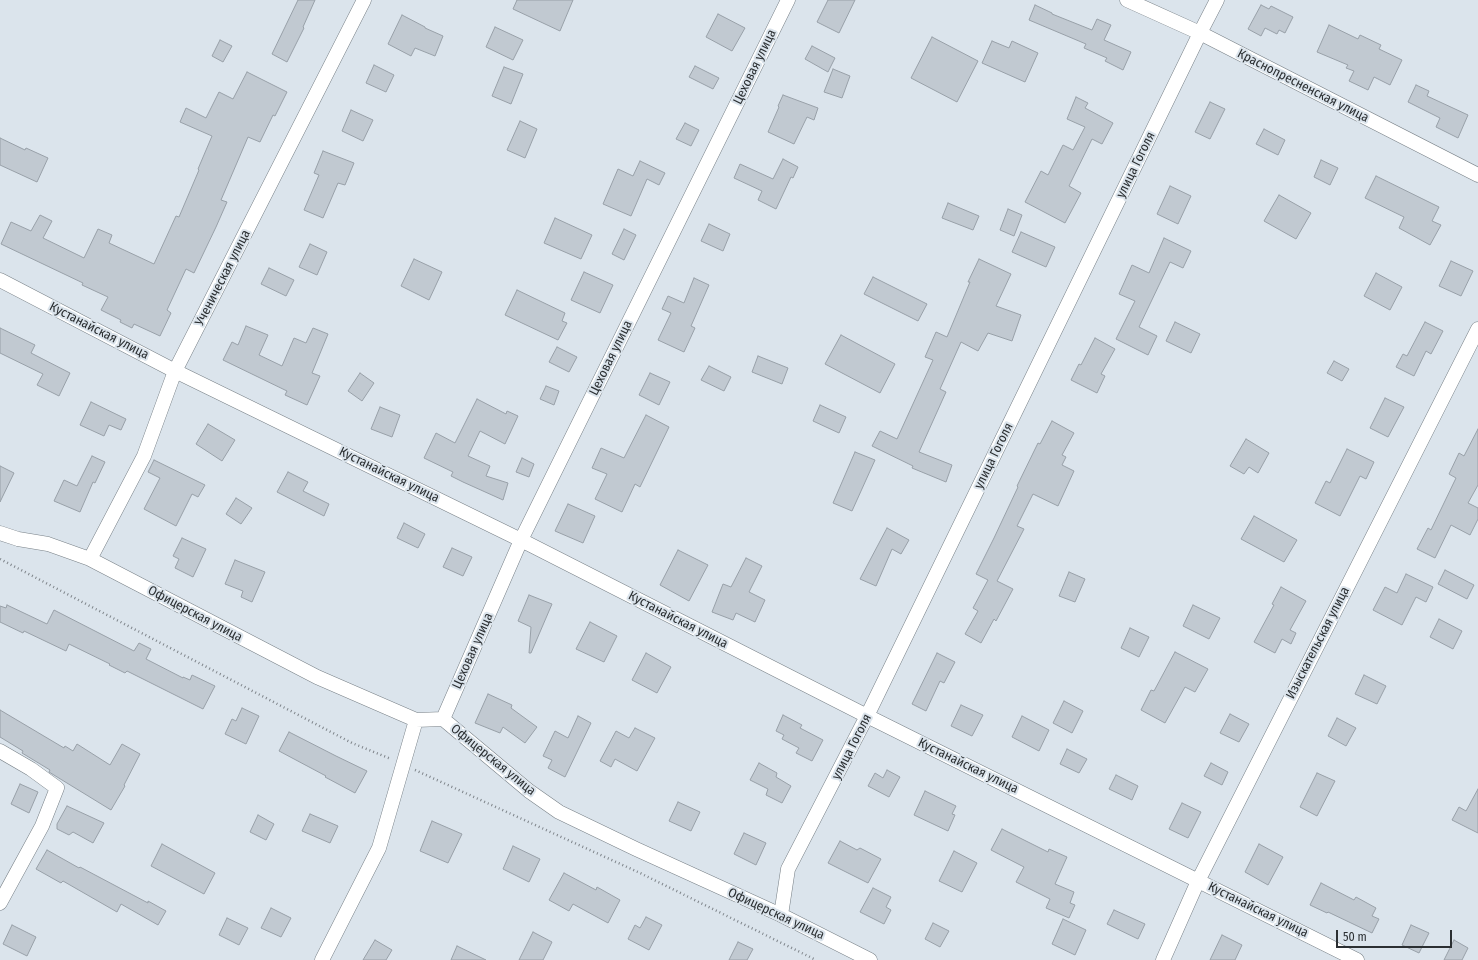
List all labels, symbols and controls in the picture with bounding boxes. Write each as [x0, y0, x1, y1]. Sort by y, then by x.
street label: Цеховая улица [730, 27, 780, 107]
street label: Краснопресненская улица [1235, 46, 1371, 126]
street label: улица Гоголя [1113, 129, 1159, 201]
street label: Ученическая улица [192, 227, 254, 329]
street label: Кустанайская улица [47, 299, 151, 363]
street label: Цеховая улица [586, 318, 636, 398]
street label: улица Гоголя [971, 420, 1017, 492]
street label: Кустанайская улица [336, 444, 442, 506]
street label: Офицерская улица [145, 583, 245, 645]
street label: Изыскательская улица [1283, 584, 1353, 702]
street label: Кустанайская улица [626, 588, 730, 652]
street label: Цеховая улица [449, 611, 497, 691]
street label: улица Гоголя [829, 712, 875, 782]
street label: Офицерская улица [447, 721, 539, 799]
street label: Кустанайская улица [915, 735, 1021, 797]
street label: Кустанайская улица [1205, 879, 1311, 941]
street label: Офицерская улица [725, 885, 827, 943]
scale bar [1338, 922, 1454, 948]
text: 50 m [1343, 930, 1367, 944]

